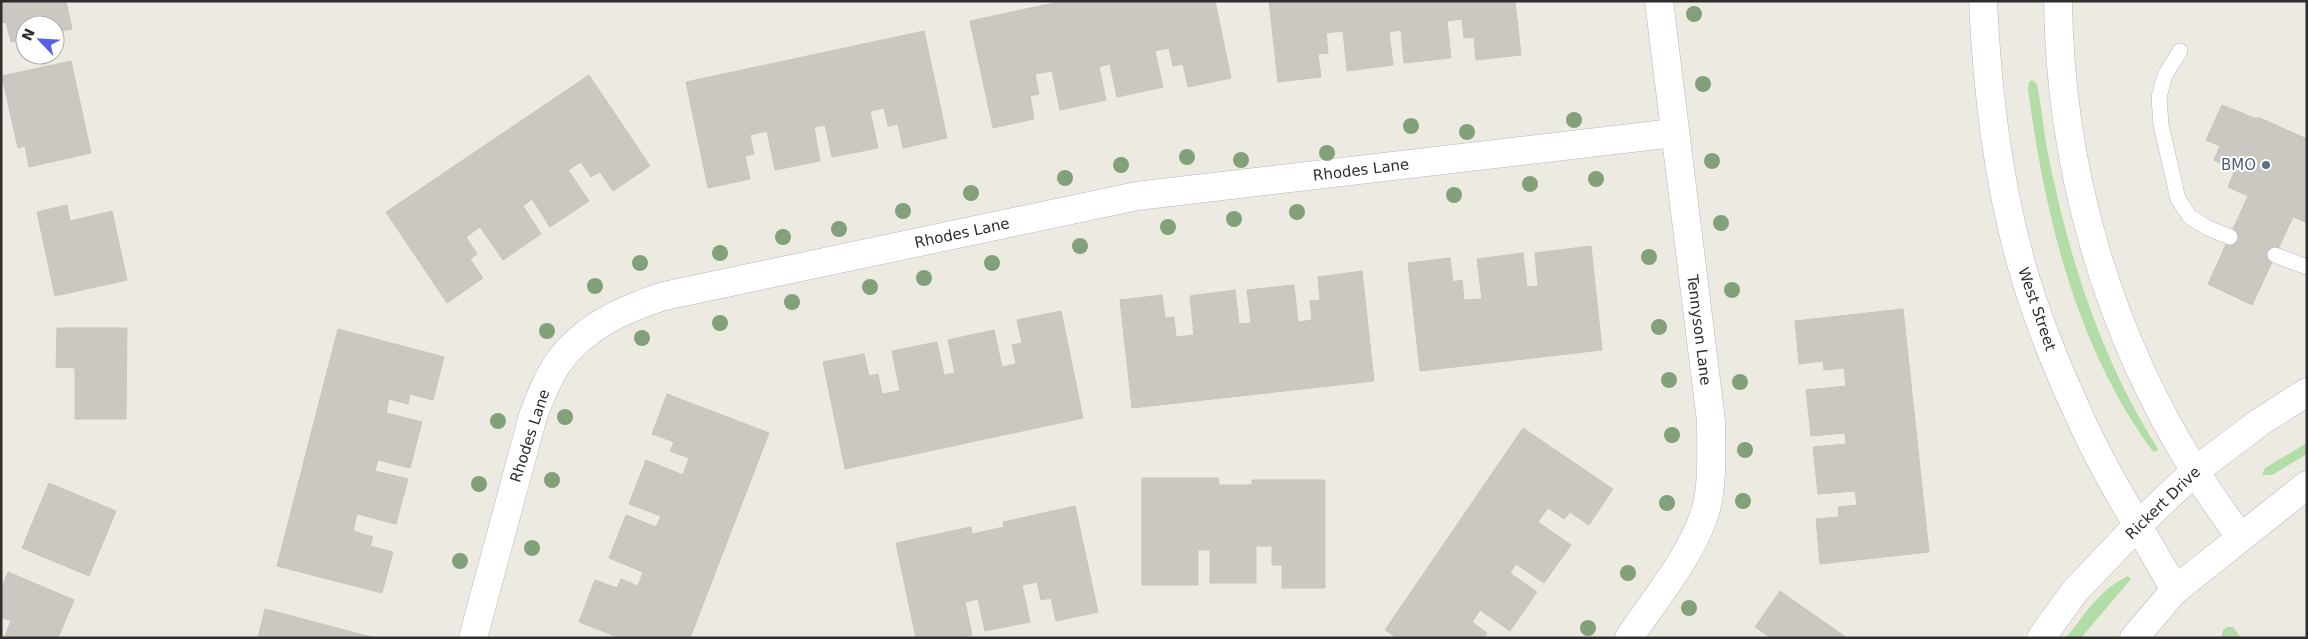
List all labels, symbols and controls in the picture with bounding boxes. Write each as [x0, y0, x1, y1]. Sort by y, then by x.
north arrow [15, 15, 65, 65]
text: N [18, 26, 38, 43]
street label: Rhodes Lane [1312, 155, 1410, 185]
place label: BMO [2221, 156, 2256, 174]
marker: BMO [2260, 159, 2272, 171]
street label: Rhodes Lane [913, 214, 1011, 252]
street label: West Street [2014, 265, 2060, 353]
street label: Tennyson Lane [1683, 273, 1715, 386]
street label: Rhodes Lane [506, 387, 554, 485]
street label: Rickert Drive [2122, 463, 2204, 543]

